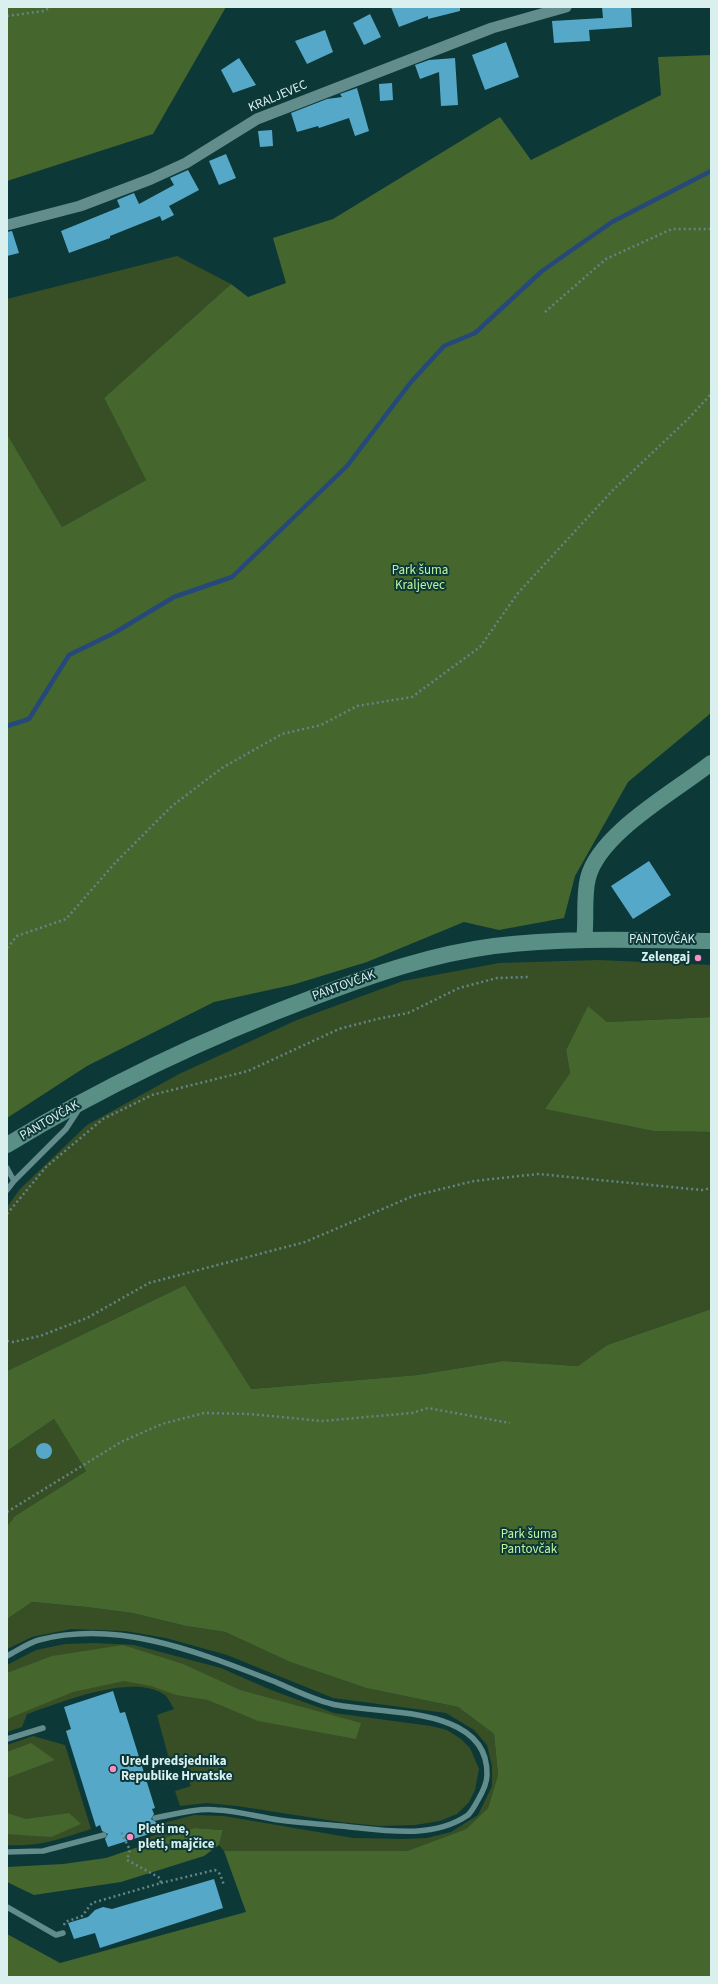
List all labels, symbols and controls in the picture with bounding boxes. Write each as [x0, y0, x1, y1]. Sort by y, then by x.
street label: KRALJEVEC [246, 78, 310, 116]
park label: Park šuma Kraljevec [392, 563, 448, 594]
street label: PANTOVČAK [629, 932, 695, 948]
place label: Zelengaj [641, 950, 690, 966]
marker: Zelengaj [693, 953, 703, 963]
street label: PANTOVČAK [310, 967, 378, 1005]
street label: PANTOVČAK [18, 1098, 82, 1144]
park label: Park šuma Pantovčak [501, 1527, 557, 1558]
place label: Ured predsjednika Republike Hrvatske [121, 1754, 233, 1785]
marker: Ured predsjednika Republike Hrvatske [108, 1764, 118, 1774]
place label: Pleti me, pleti, majčice [138, 1822, 215, 1853]
marker: Pleti me, pleti, majčice [125, 1832, 135, 1842]

